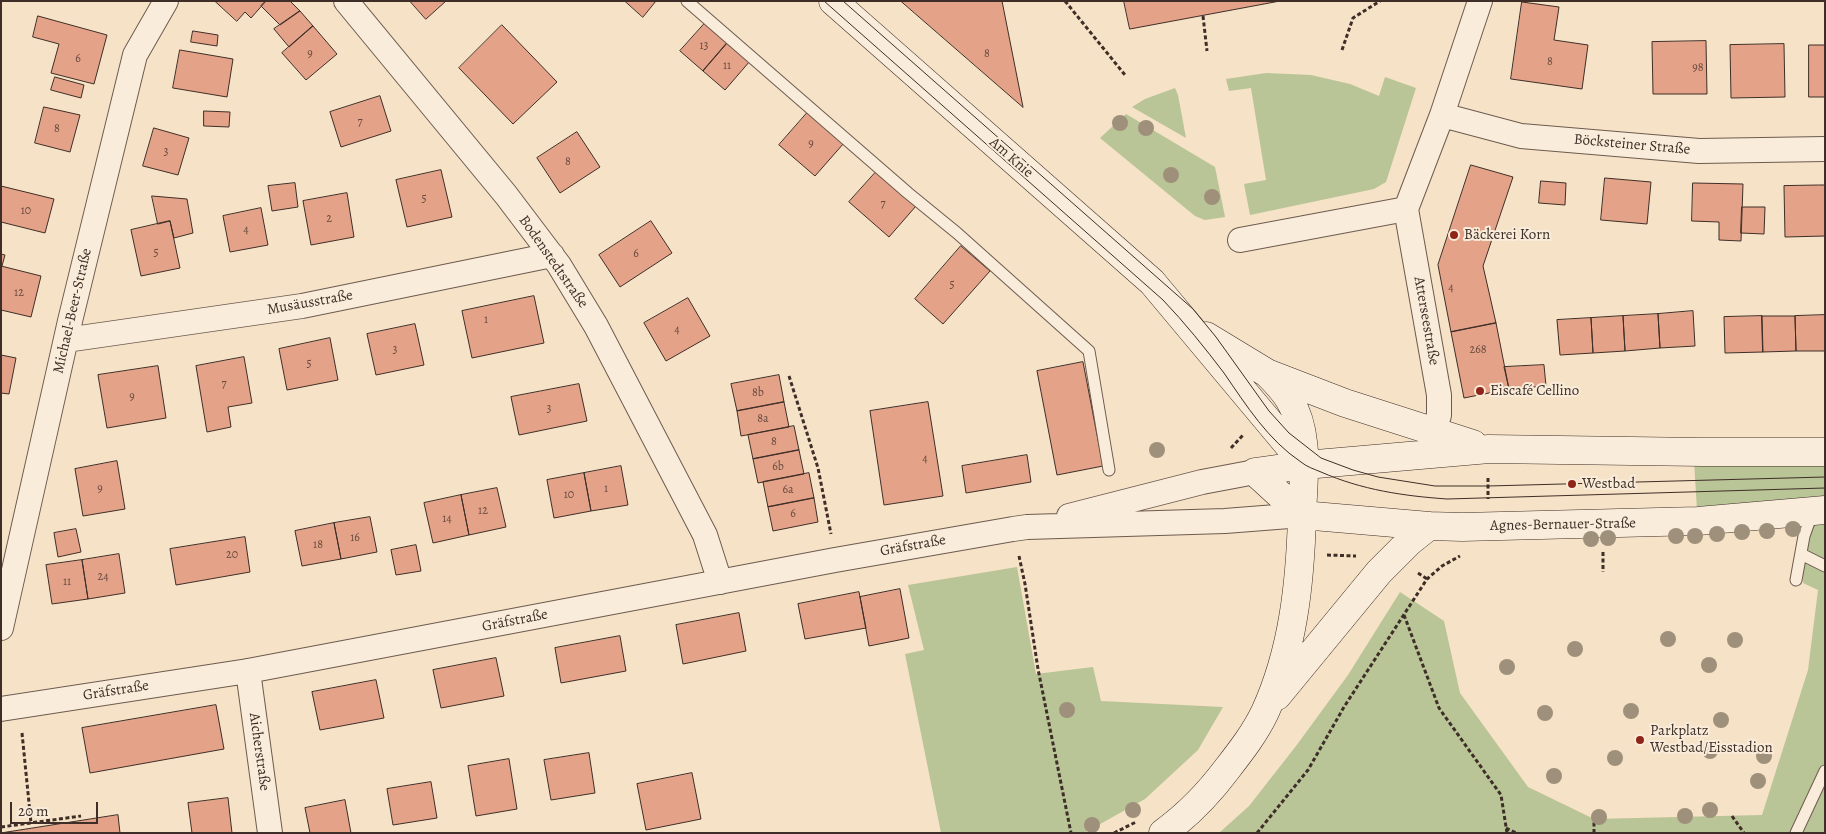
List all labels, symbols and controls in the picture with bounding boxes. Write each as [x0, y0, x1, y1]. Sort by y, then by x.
house number: 13 [699, 39, 709, 53]
house number: 9 [307, 47, 313, 61]
house number: 8 [984, 47, 990, 61]
house number: 6 [75, 52, 81, 66]
house number: 8 [1547, 55, 1553, 69]
house number: 11 [723, 59, 731, 73]
house number: 98 [1692, 61, 1704, 75]
house number: 7 [357, 115, 363, 129]
house number: 8 [54, 122, 60, 136]
street label: Böcksteiner Straße [1573, 131, 1691, 159]
street label: Am Knie [985, 134, 1037, 182]
house number: 9 [808, 137, 814, 151]
house number: 3 [164, 145, 168, 159]
house number: 8 [565, 155, 571, 169]
house number: 5 [421, 192, 427, 206]
house number: 7 [880, 197, 886, 211]
house number: 10 [21, 204, 31, 218]
house number: 2 [326, 212, 332, 226]
street label: Bodenstedtstraße [514, 212, 592, 312]
house number: 4 [243, 223, 249, 237]
place label: Bäckerei Korn [1464, 226, 1550, 244]
marker: Bäckerei Korn [1448, 229, 1460, 241]
house number: 5 [153, 246, 159, 260]
street label: Michael-Beer-Straße [50, 247, 96, 375]
house number: 6 [633, 247, 639, 261]
street label: Atterseestraße [1409, 275, 1443, 367]
house number: 5 [949, 278, 955, 292]
house number: 4 [1448, 281, 1454, 295]
house number: 12 [14, 286, 24, 300]
street label: Musäusstraße [266, 287, 354, 319]
house number: 1 [484, 313, 488, 327]
house number: 4 [674, 323, 680, 337]
house number: 3 [393, 343, 397, 357]
house number: 268 [1469, 343, 1487, 357]
house number: 5 [306, 357, 312, 371]
house number: 7 [221, 377, 227, 391]
place label: Eiscafé Cellino [1490, 382, 1579, 400]
marker: Eiscafé Cellino [1474, 385, 1486, 397]
house number: 8b [752, 386, 764, 400]
house number: 9 [129, 390, 135, 404]
house number: 3 [547, 402, 551, 416]
house number: 8a [757, 412, 769, 426]
house number: 8 [771, 435, 777, 449]
house number: 4 [922, 452, 928, 466]
house number: 6b [772, 460, 784, 474]
place label: Westbad [1582, 475, 1635, 493]
marker: Westbad [1566, 478, 1578, 490]
house number: 9 [97, 482, 103, 496]
house number: 1 [604, 482, 608, 496]
house number: 6a [782, 483, 794, 497]
house number: 10 [564, 488, 574, 502]
house number: 12 [478, 504, 488, 518]
house number: 6 [790, 507, 796, 521]
house number: 14 [442, 512, 452, 526]
street label: Agnes-Bernauer-Straße [1490, 515, 1636, 535]
house number: 16 [350, 531, 360, 545]
street label: Gräfstraße [879, 531, 947, 561]
house number: 18 [313, 538, 323, 552]
house number: 20 [226, 548, 238, 562]
house number: 24 [97, 570, 109, 584]
house number: 11 [63, 575, 71, 589]
street label: Gräfstraße [481, 606, 549, 636]
street label: Gräfstraße [82, 677, 150, 705]
street label: Aicherstraße [245, 712, 273, 792]
place label: Parkplatz Westbad/Eisstadion [1650, 722, 1773, 757]
marker: Parkplatz Westbad/Eisstadion [1634, 734, 1646, 746]
scale bar [12, 792, 100, 824]
text: 20 m [18, 801, 49, 821]

